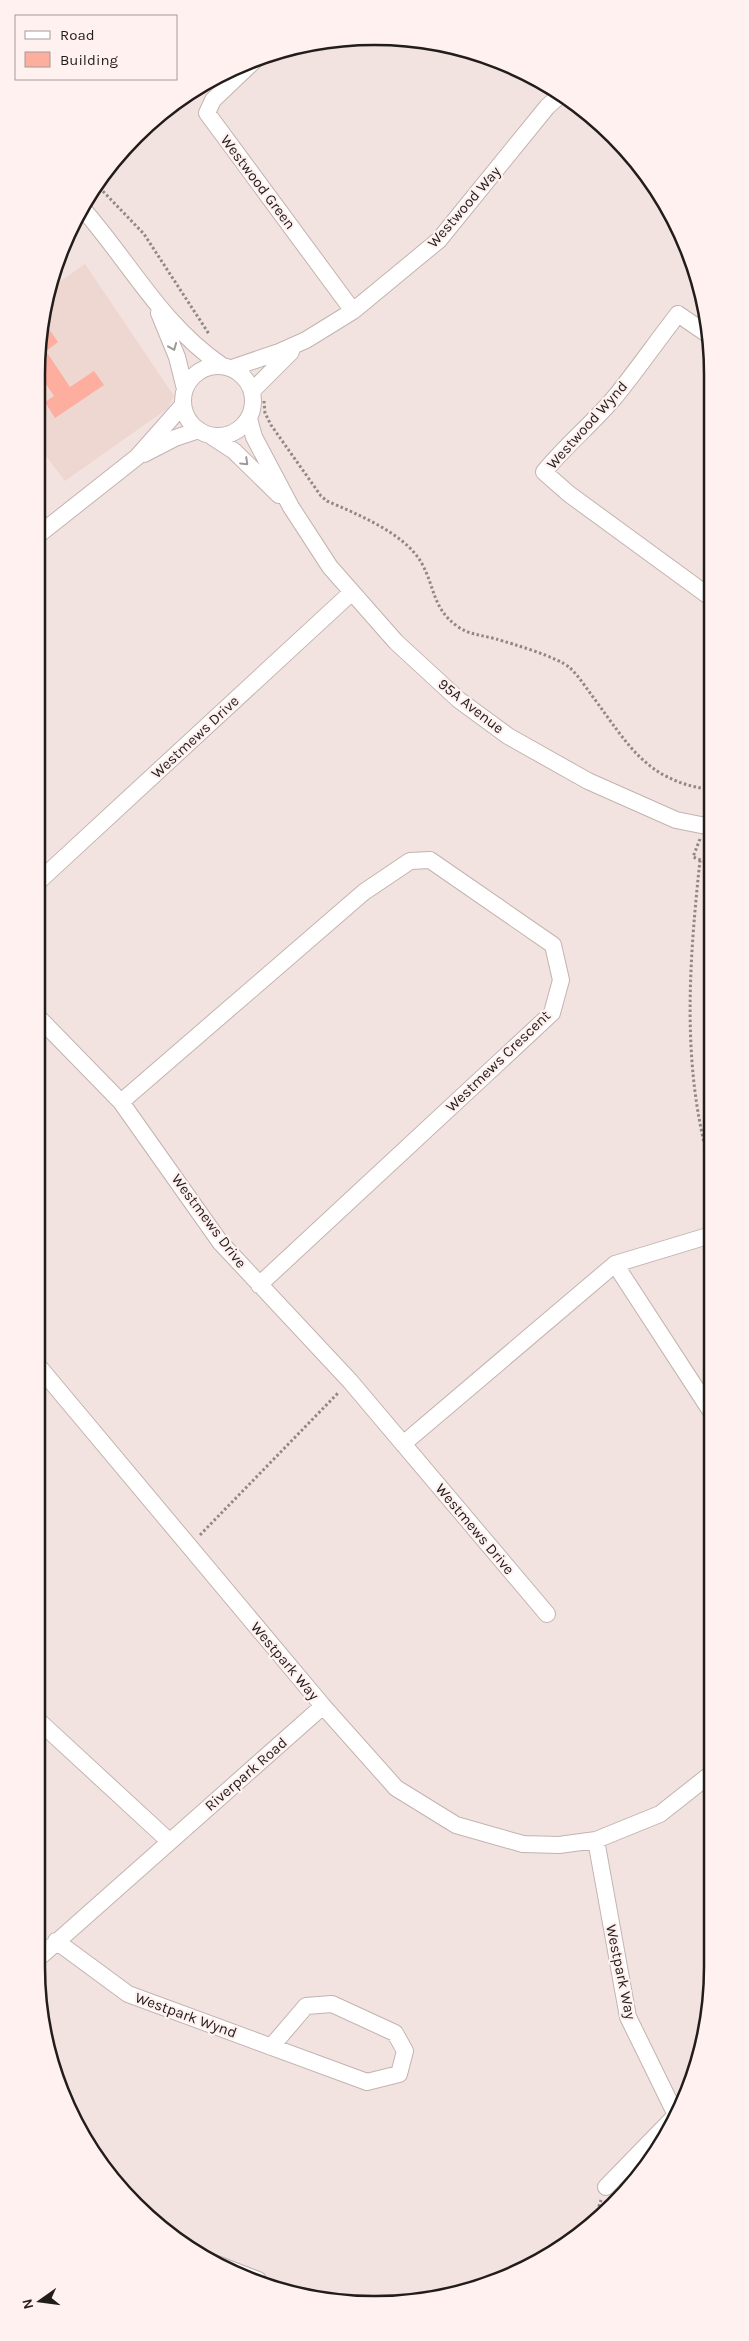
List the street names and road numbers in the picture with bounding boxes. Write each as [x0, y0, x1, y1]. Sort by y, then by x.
street label: Westwood Green [217, 131, 299, 233]
street label: Westwood Way [424, 163, 504, 251]
street label: Westwood Wynd [543, 377, 631, 473]
street label: 95A Avenue [434, 675, 508, 737]
street label: Westmews Drive [147, 692, 243, 782]
street label: Westmews Crescent [442, 1006, 554, 1116]
street label: Westmews Drive [168, 1170, 250, 1272]
street label: Westmews Drive [432, 1480, 518, 1578]
street label: Westpark Way [247, 1618, 323, 1704]
street label: Riverpark Road [201, 1733, 291, 1815]
street label: Westpark Way [602, 1923, 640, 2021]
street label: Westpark Wynd [133, 1988, 239, 2042]

